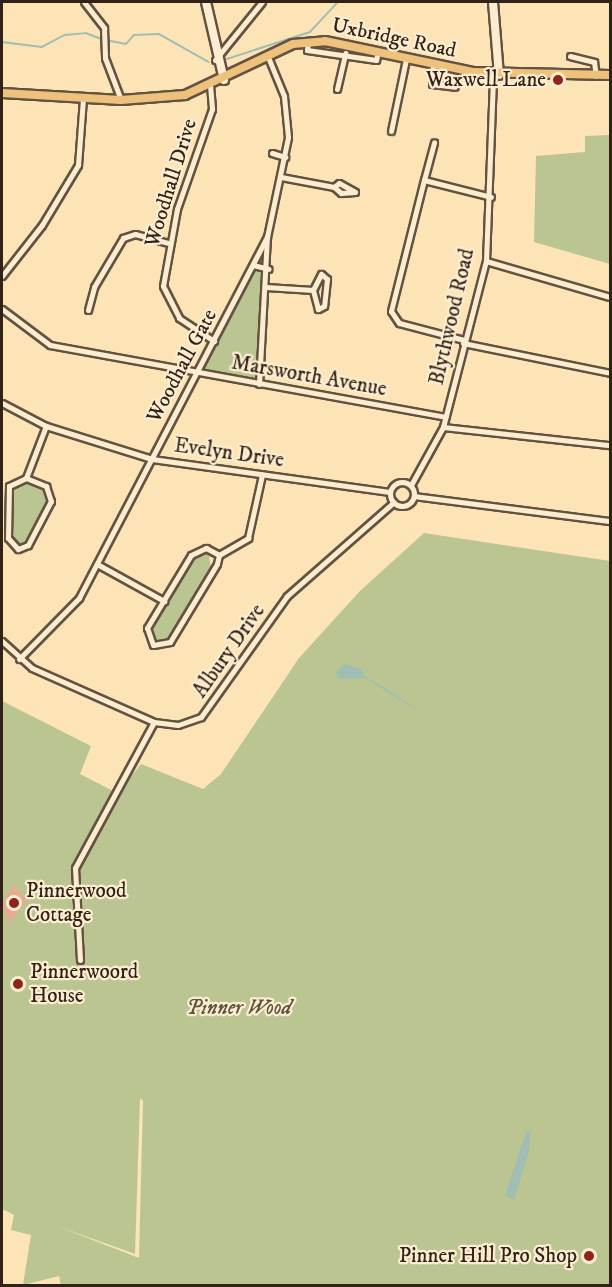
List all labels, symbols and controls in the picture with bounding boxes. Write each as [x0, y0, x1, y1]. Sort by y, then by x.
street label: Uxbridge Road [330, 13, 458, 63]
place label: Waxwell Lane [426, 67, 546, 93]
marker: Waxwell Lane [551, 73, 565, 87]
street label: Woodhall Drive [140, 116, 202, 250]
street label: Blythwood Road [424, 246, 480, 388]
street label: Woodhall Gate [141, 305, 223, 427]
street label: Marsworth Avenue [229, 350, 389, 402]
street label: Evelyn Drive [172, 433, 286, 473]
street label: Albury Drive [188, 599, 270, 703]
place label: Pinnerwood Cottage [26, 878, 126, 928]
marker: Pinnerwood Cottage [7, 896, 21, 910]
place label: Pinnerwoord House [30, 959, 138, 1009]
marker: Pinnerwoord House [11, 977, 25, 991]
park label: Pinner Wood [186, 995, 292, 1021]
place label: Pinner Hill Pro Shop [399, 1243, 577, 1269]
marker: Pinner Hill Pro Shop [582, 1249, 596, 1263]

